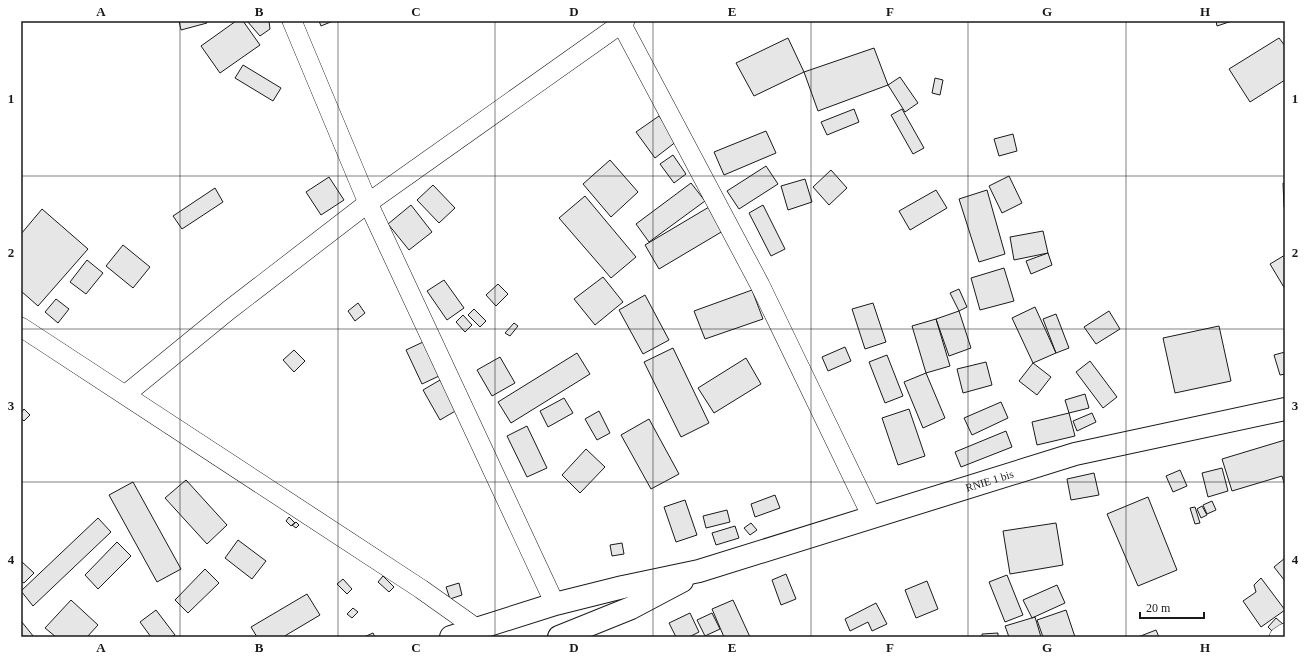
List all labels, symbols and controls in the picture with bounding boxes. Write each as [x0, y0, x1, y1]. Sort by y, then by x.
text: A [96, 4, 106, 19]
text: B [255, 4, 264, 19]
text: C [411, 4, 421, 19]
text: D [569, 4, 579, 19]
text: E [728, 4, 736, 19]
text: F [886, 4, 894, 19]
text: G [1042, 4, 1052, 19]
text: H [1200, 4, 1210, 19]
text: 1 [8, 91, 14, 106]
text: 1 [1292, 91, 1298, 106]
text: 2 [8, 245, 14, 260]
text: 2 [1292, 245, 1298, 260]
text: 3 [8, 398, 15, 413]
text: 3 [1292, 398, 1299, 413]
street label: RNIE 1 bis [964, 468, 1015, 494]
text: 4 [8, 552, 15, 567]
text: 4 [1292, 552, 1299, 567]
scale bar [1140, 594, 1204, 620]
text: 20 m [1146, 601, 1171, 615]
text: A [96, 640, 106, 655]
text: B [255, 640, 264, 655]
text: C [411, 640, 421, 655]
text: D [569, 640, 579, 655]
text: E [728, 640, 736, 655]
text: F [886, 640, 894, 655]
text: G [1042, 640, 1052, 655]
text: H [1200, 640, 1210, 655]

